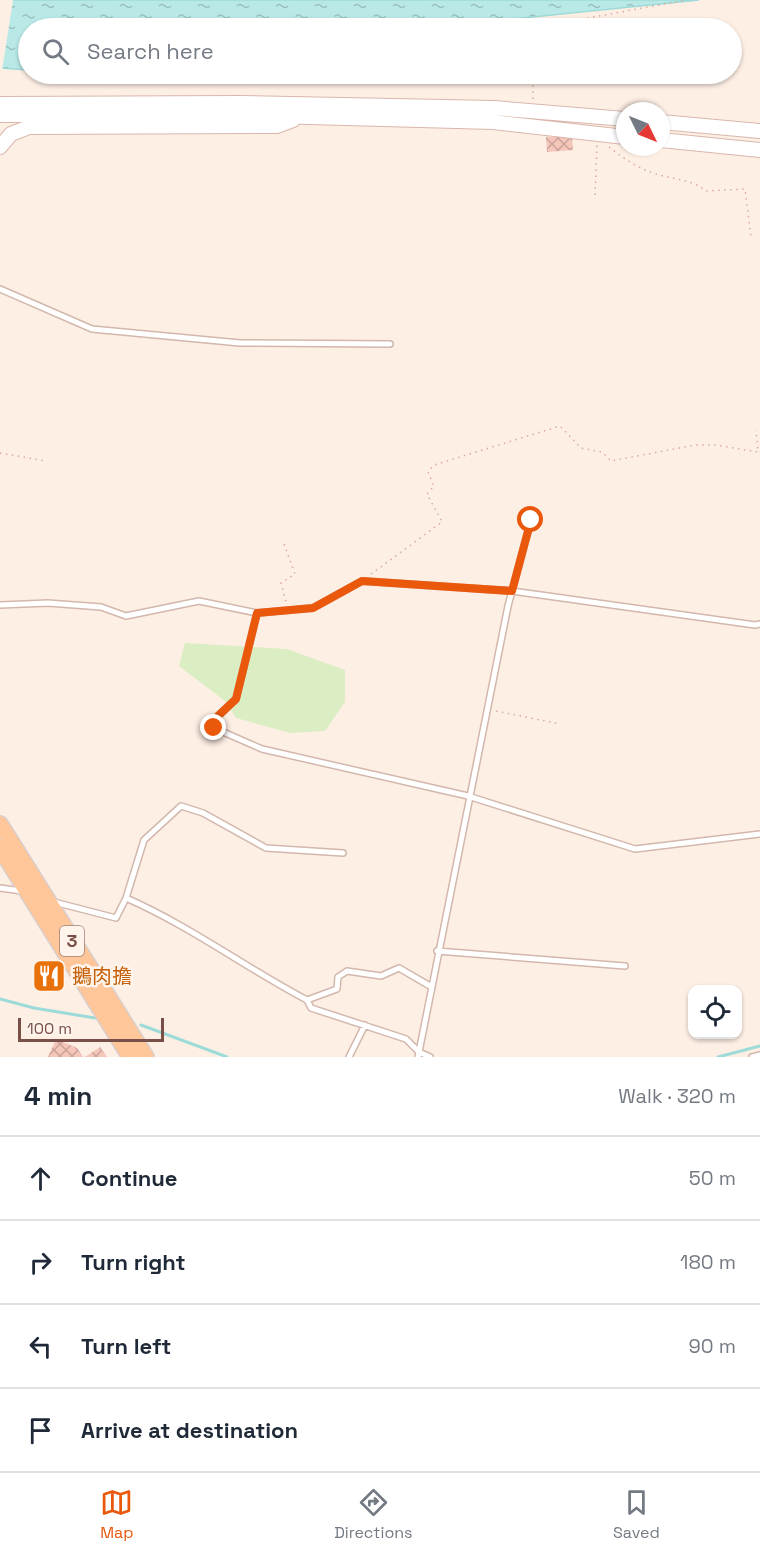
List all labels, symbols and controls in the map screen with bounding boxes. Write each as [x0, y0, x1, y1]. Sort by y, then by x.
search box [18, 18, 742, 84]
icon: search [39, 35, 72, 68]
text: Search here [87, 37, 214, 65]
north arrow [616, 102, 670, 156]
route start [517, 506, 543, 532]
route end [200, 714, 226, 740]
road number: 3 [60, 926, 84, 956]
restaurant icon: 鵝肉擔 [31, 958, 67, 994]
place label: 鵝肉擔 [72, 963, 132, 989]
map controls [688, 985, 742, 1039]
button: locate [688, 985, 742, 1039]
scale bar [18, 1015, 164, 1042]
text: 100 m [27, 1018, 72, 1039]
text: 4 min [24, 1079, 92, 1113]
text: Walk · 320 m [618, 1083, 736, 1109]
icon: ahead [24, 1162, 57, 1195]
text: Continue [81, 1164, 177, 1192]
text: 50 m [689, 1165, 736, 1191]
icon: right [24, 1246, 57, 1279]
text: Turn right [81, 1248, 186, 1276]
text: 180 m [680, 1249, 736, 1275]
icon: left [24, 1330, 57, 1363]
text: Turn left [81, 1332, 171, 1360]
text: 90 m [689, 1333, 736, 1359]
icon: arrive [24, 1414, 57, 1447]
text: Arrive at destination [81, 1416, 298, 1444]
tab: Map [100, 1486, 134, 1543]
tab: Directions [334, 1486, 413, 1543]
tab: Saved [613, 1486, 660, 1543]

